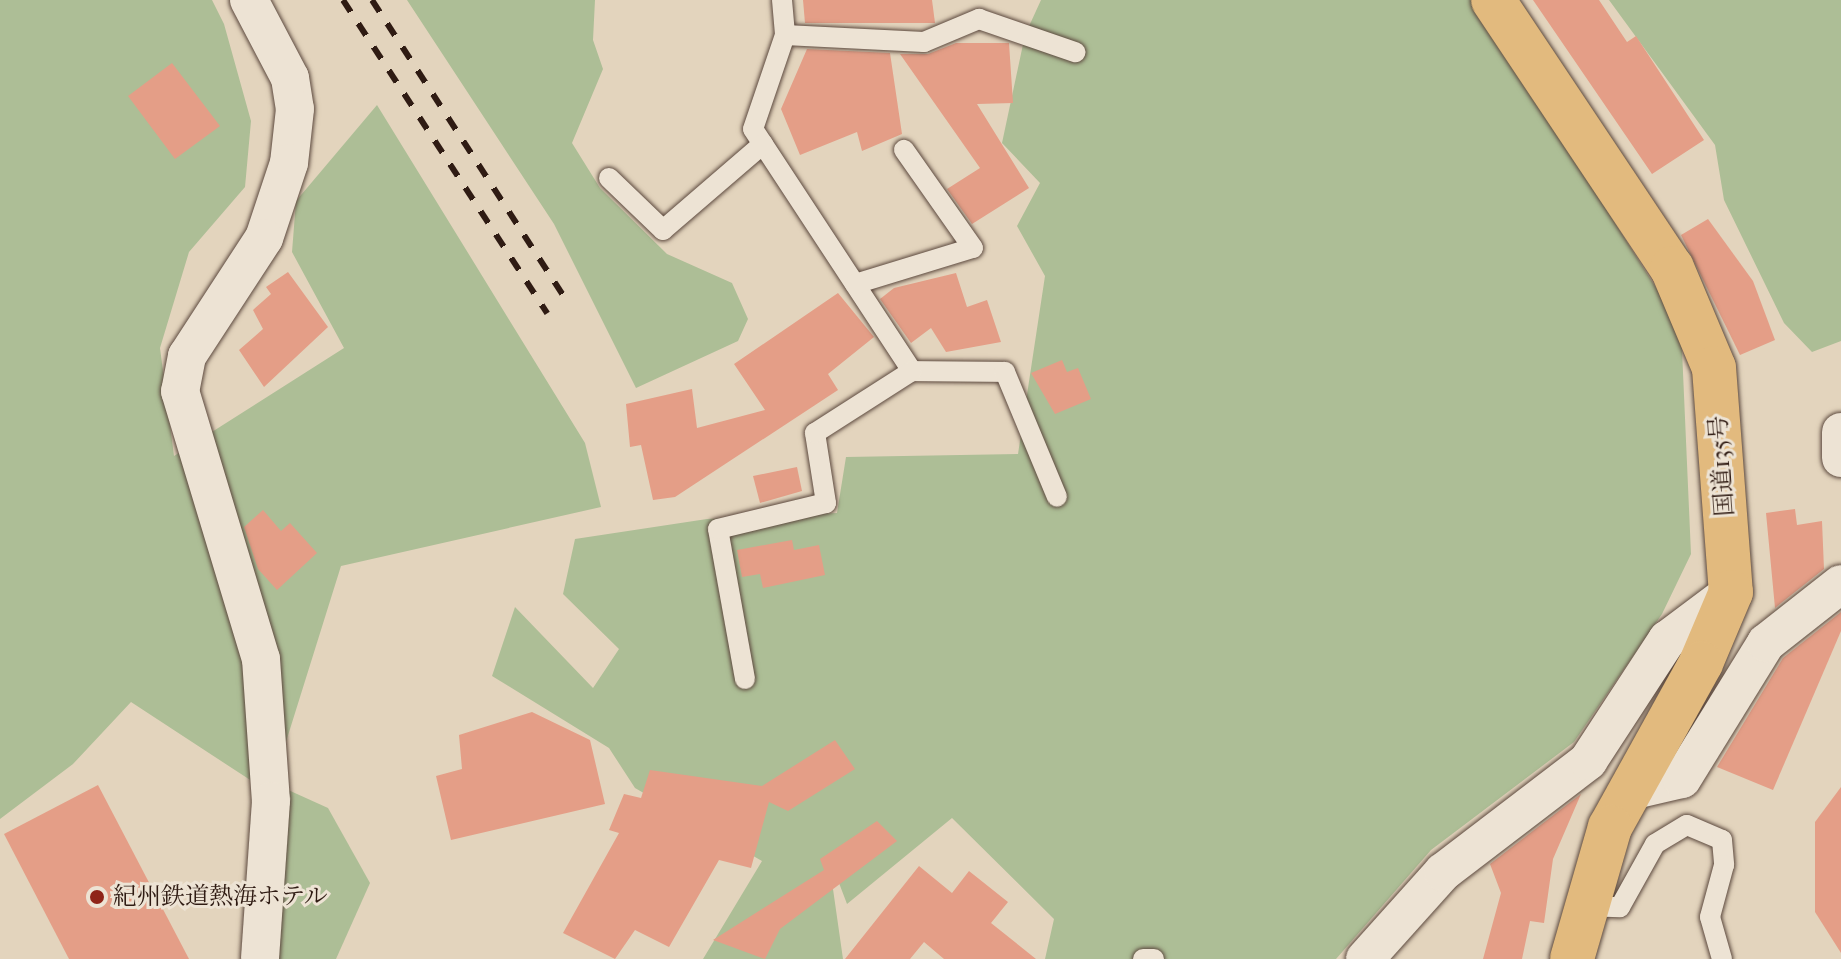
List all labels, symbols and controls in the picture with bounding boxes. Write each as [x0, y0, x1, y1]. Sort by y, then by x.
street label: 国道135号 [1704, 415, 1740, 517]
place label: 紀州鉄道熱海ホテル [113, 883, 329, 911]
marker: 紀州鉄道熱海ホテル [88, 888, 106, 906]

